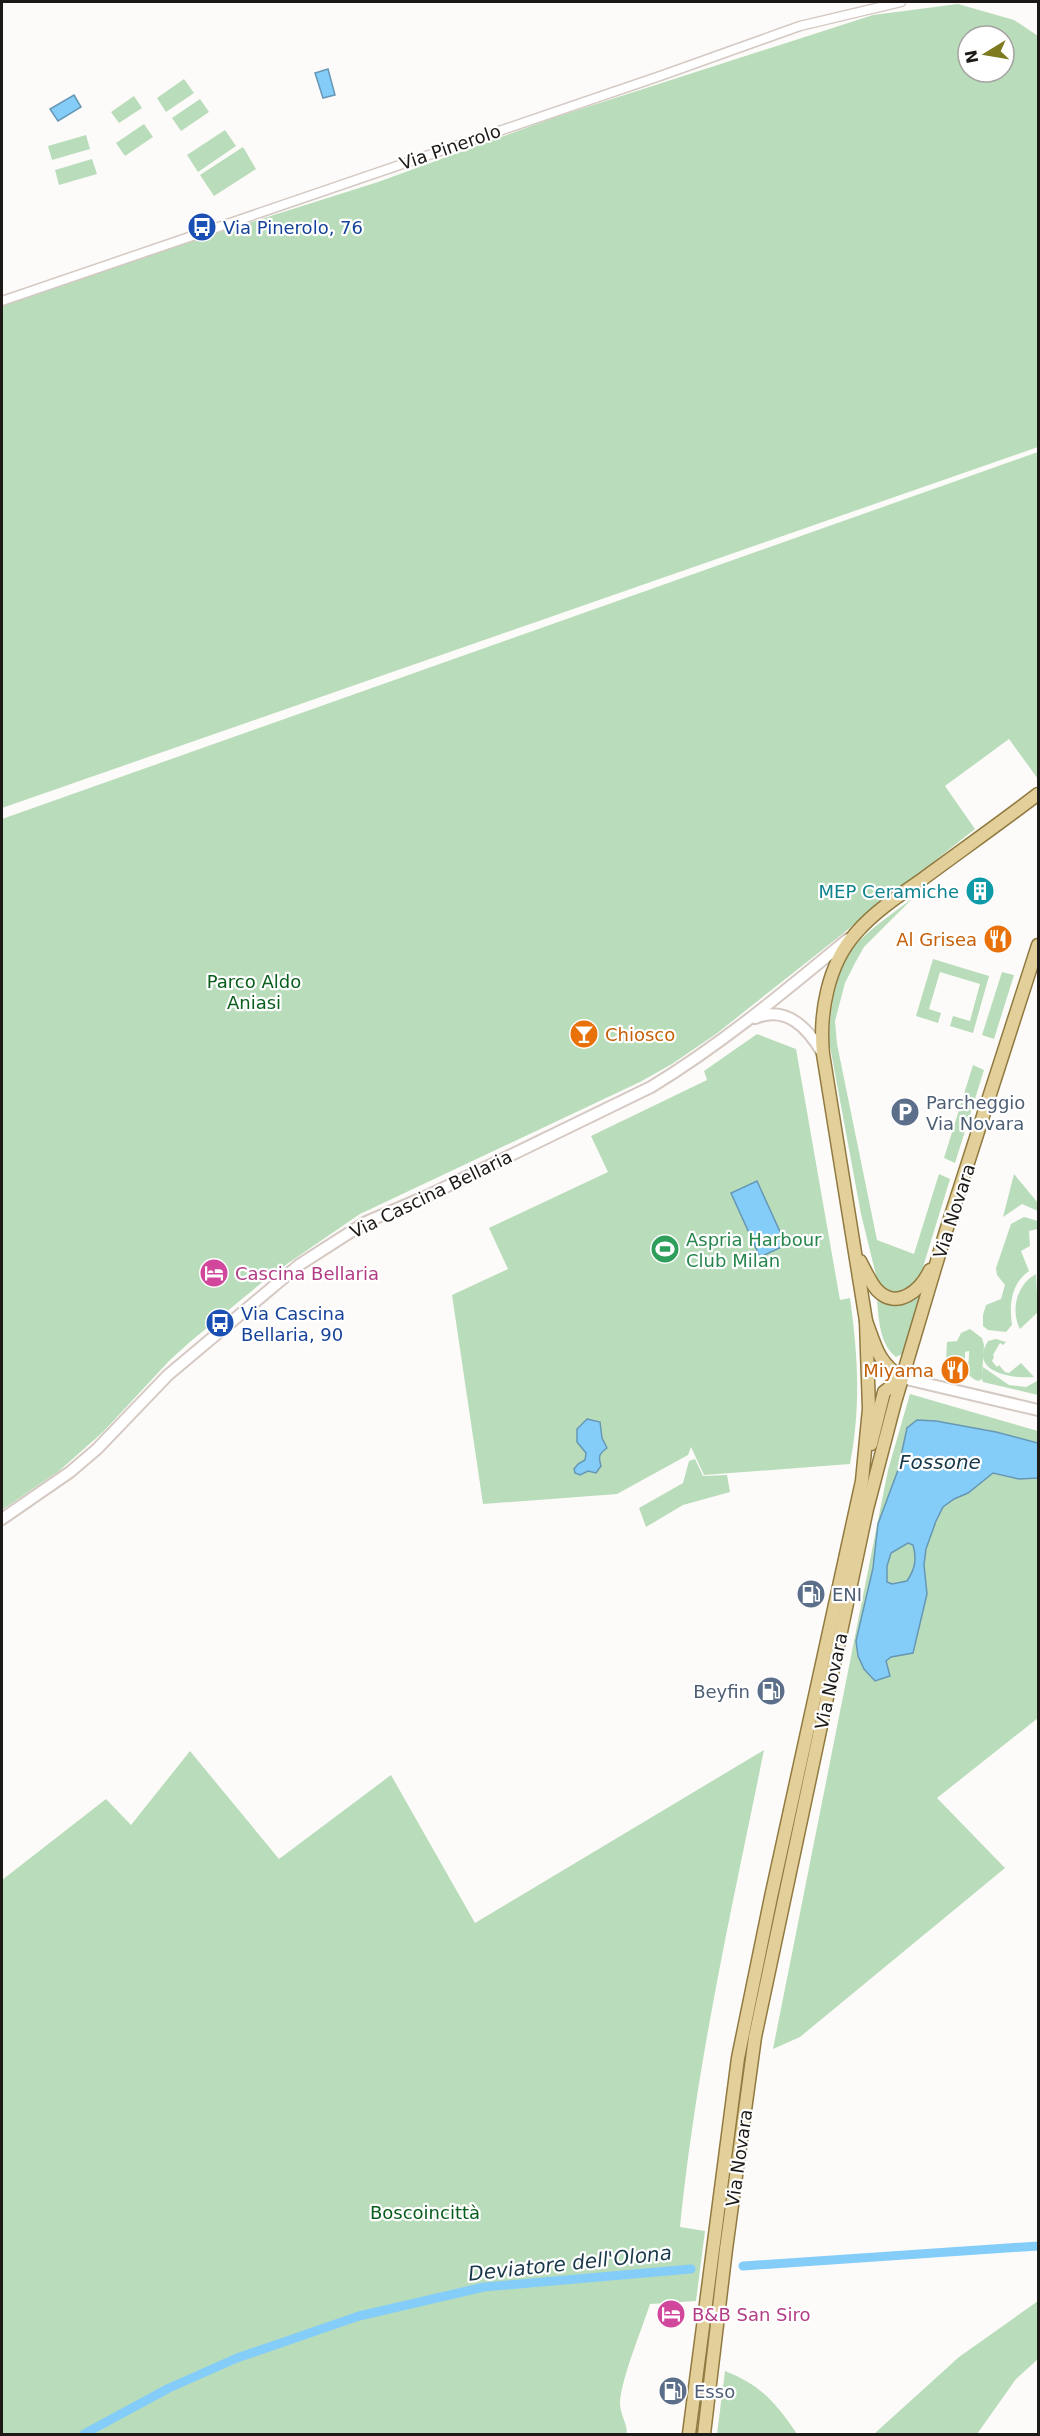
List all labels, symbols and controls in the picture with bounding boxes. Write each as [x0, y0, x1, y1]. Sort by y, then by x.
north arrow [956, 24, 1016, 84]
text: N [961, 48, 982, 65]
street label: Via Pinerolo [397, 120, 503, 174]
bus stop icon: Via Pinerolo, 76 [186, 211, 218, 243]
place label: Via Pinerolo, 76 [223, 217, 363, 238]
building icon: MEP Ceramiche [964, 875, 996, 907]
place label: MEP Ceramiche [819, 881, 959, 902]
restaurant icon: Al Grisea [982, 923, 1014, 955]
place label: Al Grisea [896, 929, 977, 950]
park label: Parco Aldo Aniasi [207, 971, 301, 1013]
bar icon: Chiosco [568, 1018, 600, 1050]
place label: Chiosco [605, 1024, 675, 1045]
place label: Parcheggio Via Novara [926, 1092, 1025, 1134]
parking icon: Parcheggio Via Novara [889, 1096, 921, 1128]
street label: Via Cascina Bellaria [347, 1146, 515, 1242]
street label: Via Novara [929, 1161, 979, 1261]
place label: Aspria Harbour Club Milan [686, 1229, 822, 1271]
sports icon: Aspria Harbour Club Milan [649, 1233, 681, 1265]
hotel icon: Cascina Bellaria [198, 1257, 230, 1289]
place label: Cascina Bellaria [235, 1263, 379, 1284]
place label: Via Cascina Bellaria, 90 [241, 1303, 345, 1345]
bus stop icon: Via Cascina Bellaria, 90 [204, 1307, 236, 1339]
restaurant icon: Miyama [939, 1354, 971, 1386]
place label: Miyama [863, 1360, 934, 1381]
water label: Fossone [899, 1450, 981, 1474]
fuel station icon: ENI [795, 1578, 827, 1610]
place label: ENI [832, 1584, 862, 1605]
street label: Via Novara [811, 1631, 851, 1731]
fuel station icon: Beyfin [755, 1675, 787, 1707]
place label: Beyfin [693, 1681, 750, 1702]
street label: Via Novara [722, 2108, 756, 2208]
park label: Boscoincittà [370, 2202, 480, 2223]
water label: Deviatore dell'Olona [467, 2240, 673, 2286]
hotel icon: B&B San Siro [655, 2298, 687, 2330]
place label: B&B San Siro [692, 2304, 811, 2325]
fuel station icon: Esso [657, 2375, 689, 2407]
place label: Esso [694, 2381, 735, 2402]

